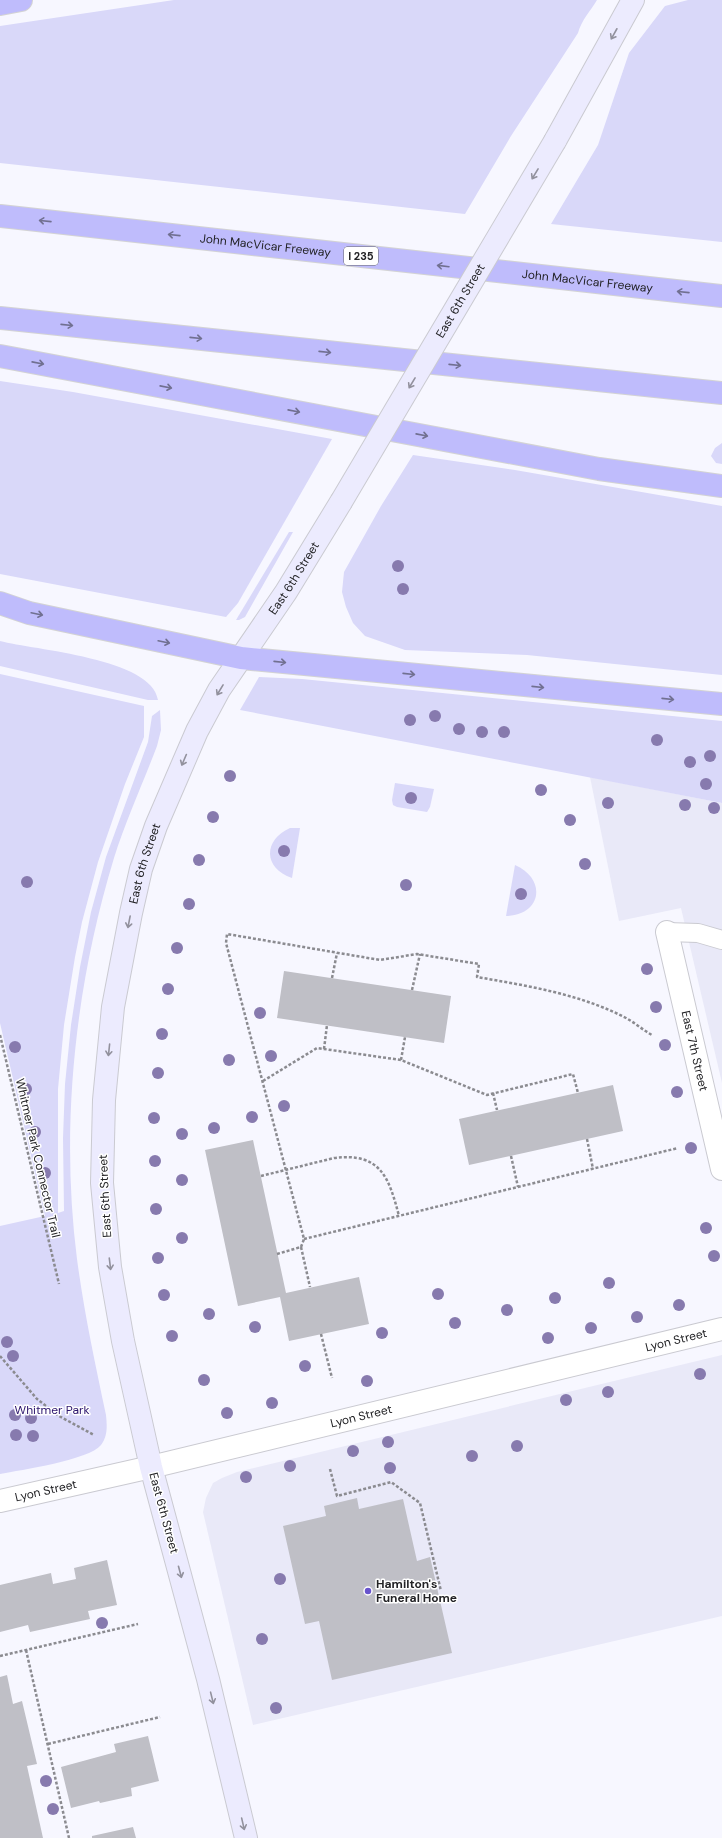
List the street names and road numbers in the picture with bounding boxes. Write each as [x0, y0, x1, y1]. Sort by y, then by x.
street label: John MacVicar Freeway [199, 230, 332, 261]
road number: I 235 [344, 247, 378, 265]
street label: East 6th Street [432, 260, 489, 341]
street label: John MacVicar Freeway [521, 266, 654, 296]
street label: East 6th Street [265, 538, 323, 618]
street label: East 6th Street [125, 821, 164, 905]
street label: East 7th Street [677, 1009, 712, 1093]
street label: Whitmer Park Connector Trail [12, 1077, 64, 1239]
street label: East 6th Street [95, 1154, 115, 1238]
street label: Lyon Street [644, 1325, 709, 1355]
street label: Lyon Street [329, 1401, 394, 1431]
street label: East 6th Street [145, 1471, 183, 1556]
street label: Lyon Street [13, 1476, 79, 1505]

